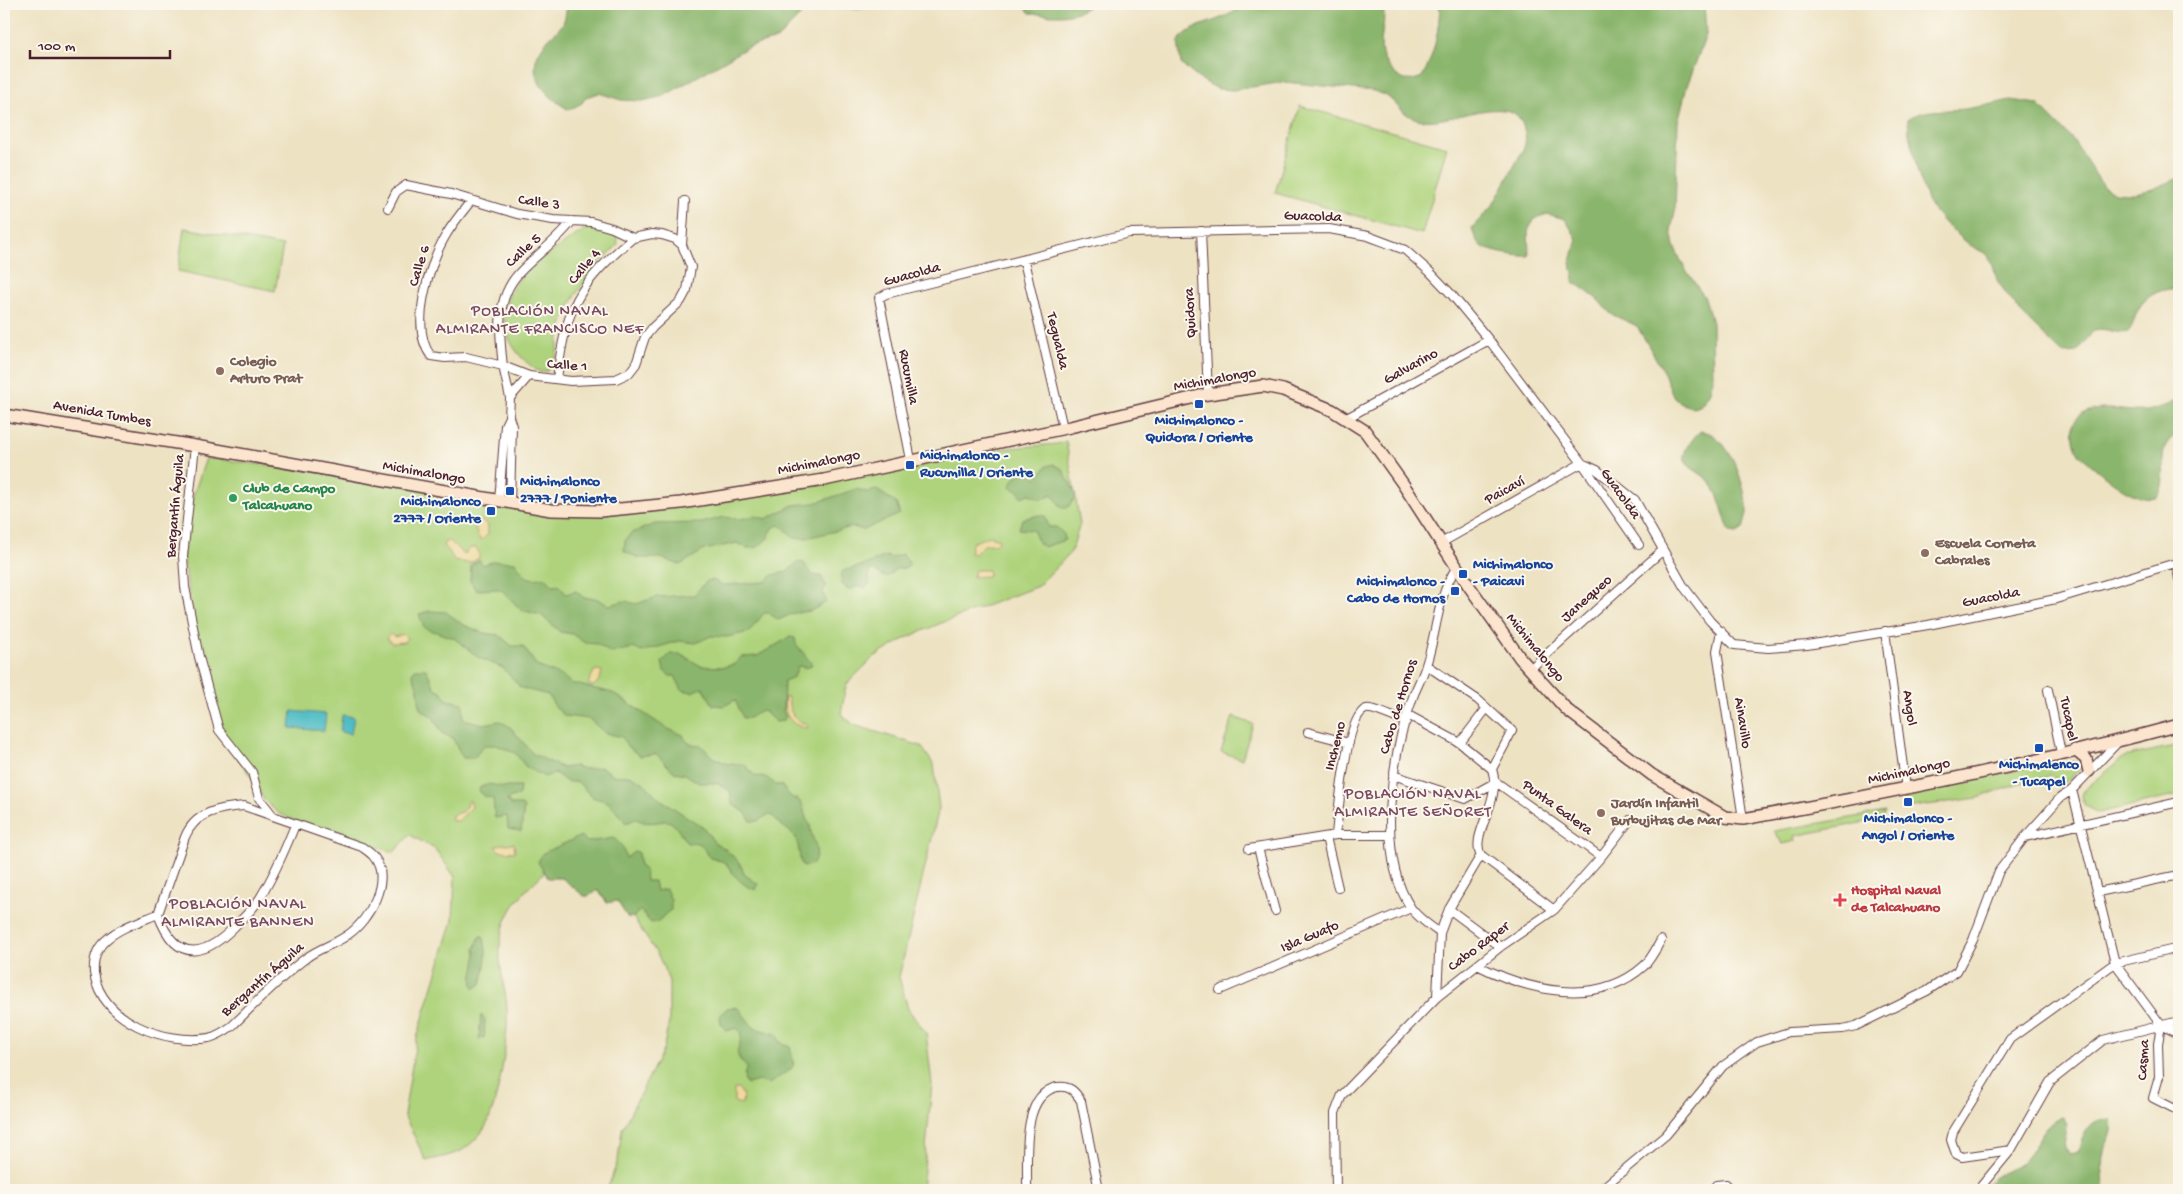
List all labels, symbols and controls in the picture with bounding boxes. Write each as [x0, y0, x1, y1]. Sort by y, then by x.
scale bar [30, 28, 170, 60]
text: 100 m [37, 38, 76, 56]
street label: Calle 3 [517, 191, 561, 215]
street label: Guacolda [1284, 207, 1343, 227]
street label: Calle 5 [502, 230, 546, 272]
street label: Calle 6 [405, 243, 435, 289]
street label: Calle 4 [565, 245, 605, 289]
street label: Guacolda [882, 259, 943, 291]
street label: Quidora [1181, 287, 1201, 339]
district label: POBLACIÓN NAVAL ALMIRANTE FRANCISCO NEF [436, 303, 644, 340]
street label: Tegualda [1041, 310, 1072, 372]
street label: Galvarino [1381, 345, 1442, 389]
street label: Rucumilla [894, 348, 922, 407]
place label: Colegio Arturo Prat [229, 353, 304, 388]
street label: Calle 1 [546, 356, 588, 376]
street label: Michimalongo [1172, 364, 1258, 396]
marker: Colegio Arturo Prat [214, 365, 226, 377]
street label: Avenida Tumbes [52, 397, 153, 432]
marker: Michimalonco - Quidora / Oriente [1193, 398, 1205, 410]
place label: Michimalonco - Quidora / Oriente [1145, 412, 1254, 447]
street label: Michimalongo [776, 446, 862, 480]
place label: Michimalonco - Rucumilla / Oriente [919, 447, 1034, 482]
street label: Bergantín Águila [162, 453, 190, 560]
street label: Michimalongo [381, 457, 467, 489]
marker: Michimalonco - Rucumilla / Oriente [904, 459, 916, 471]
street label: Guacolda [1596, 465, 1644, 524]
street label: Paicaví [1481, 472, 1529, 510]
place label: Michimalonco 2777 / Poniente [520, 473, 618, 508]
place label: Club de Campo Talcahuano [242, 480, 336, 515]
marker: Michimalonco 2777 / Poniente [504, 485, 516, 497]
marker: Club de Campo Talcahuano [227, 492, 239, 504]
place label: Michimalonco 2777 / Oriente [393, 493, 482, 528]
marker: Michimalonco 2777 / Oriente [485, 505, 497, 517]
place label: Escuela Corneta Cabrales [1934, 535, 2036, 570]
marker: Escuela Corneta Cabrales [1919, 547, 1931, 559]
place label: Michimalonco - Paicavi [1473, 556, 1553, 591]
marker: Michimalonco - Paicavi [1457, 568, 1469, 580]
street label: Janequeo [1558, 571, 1616, 627]
place label: Michimalonco - Cabo de Hornos [1346, 573, 1446, 608]
street label: Guacolda [1961, 583, 2022, 612]
marker: Michimalonco - Cabo de Hornos [1449, 585, 1461, 597]
street label: Michimalongo [1502, 610, 1568, 686]
street label: Cabo de Hornos [1376, 657, 1422, 756]
street label: Angol [1898, 689, 1920, 727]
street label: Tucapel [2055, 694, 2081, 743]
street label: Ainavillo [1729, 696, 1755, 750]
street label: Inchemo [1321, 719, 1351, 772]
marker: Michimalenco - Tucapel [2033, 742, 2045, 754]
street label: Michimalongo [1866, 754, 1952, 789]
place label: Michimalenco - Tucapel [1999, 756, 2079, 791]
street label: Punta Galera [1517, 776, 1596, 840]
district label: POBLACIÓN NAVAL ALMIRANTE SEÑORET [1334, 786, 1492, 823]
place label: Jardín Infantil Burbujitas de Mar [1610, 795, 1723, 830]
marker: Michimalonco - Angol / Oriente [1902, 796, 1914, 808]
marker: Jardín Infantil Burbujitas de Mar [1595, 807, 1607, 819]
place label: Michimalonco - Angol / Oriente [1861, 810, 1956, 845]
place label: Hospital Naval de Talcahuano [1851, 882, 1942, 917]
marker: Hospital Naval de Talcahuano [1833, 893, 1847, 907]
district label: POBLACIÓN NAVAL ALMIRANTE BANNEN [161, 896, 315, 933]
street label: Isla Guafo [1278, 917, 1342, 957]
street label: Cabo Raper [1445, 917, 1515, 976]
street label: Bergantín Águila [217, 939, 309, 1022]
street label: Casma [2134, 1038, 2154, 1081]

